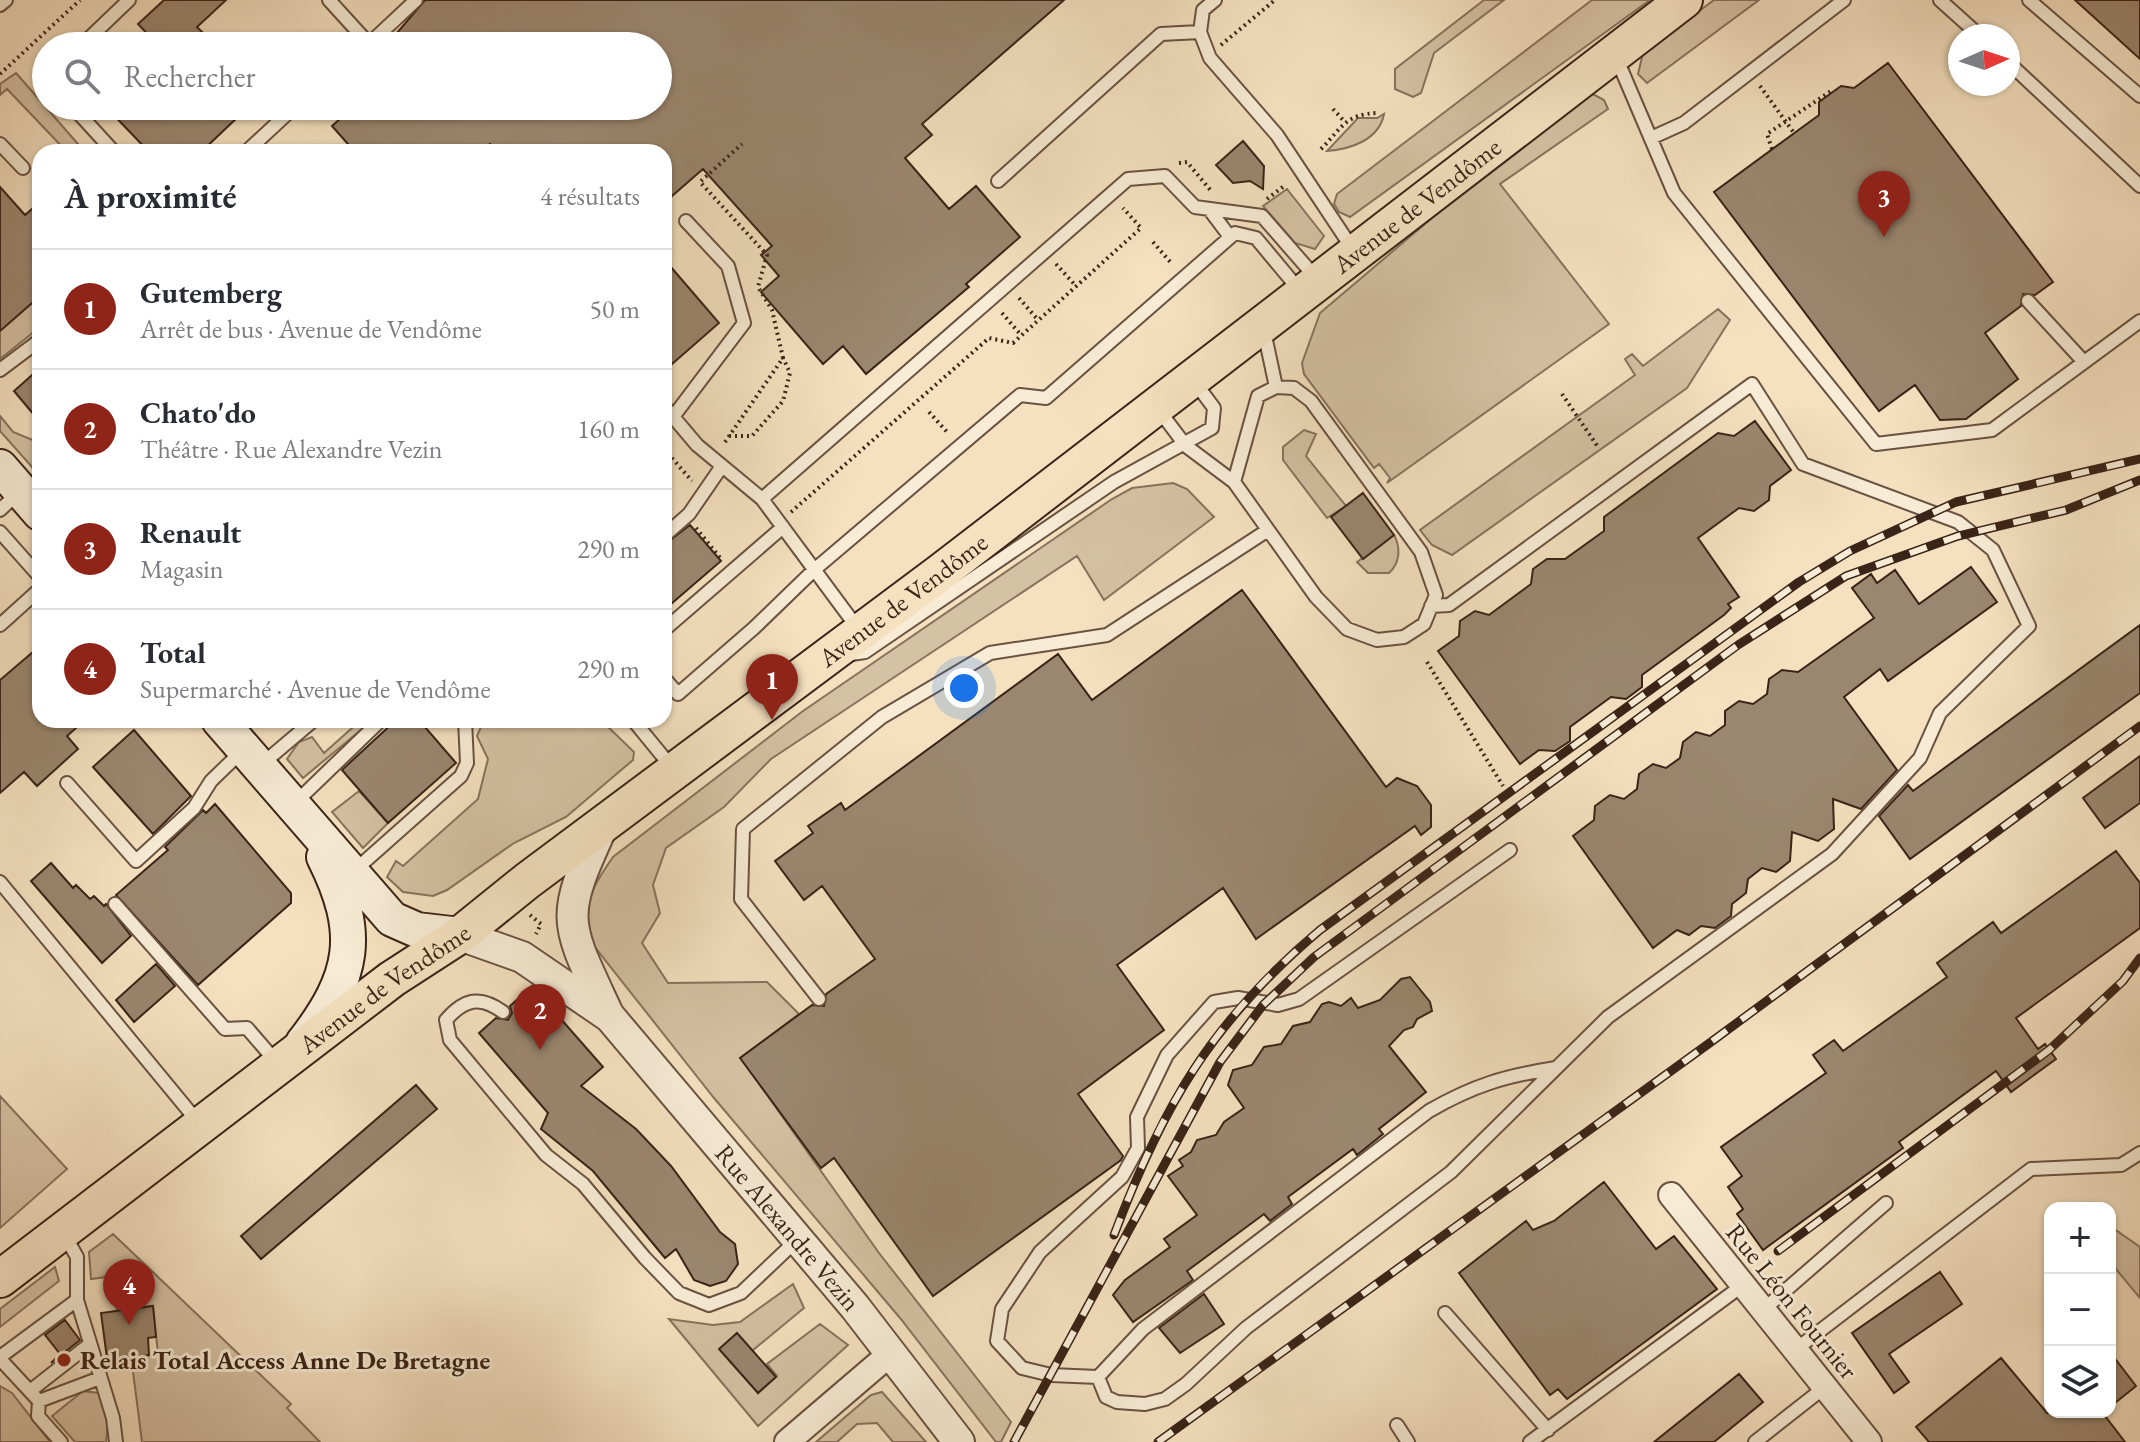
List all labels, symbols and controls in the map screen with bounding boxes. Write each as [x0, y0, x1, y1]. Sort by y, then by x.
north arrow [1948, 24, 2020, 96]
search box [32, 32, 672, 120]
icon: search [60, 54, 104, 98]
text: Rechercher [124, 57, 256, 96]
street label: Avenue de Vendôme [1325, 130, 1508, 282]
pin: 3 [1858, 171, 1910, 237]
text: À proximité [64, 174, 237, 218]
text: 4 résultats [540, 179, 640, 213]
text: Gutemberg [140, 273, 282, 312]
text: 1 [83, 292, 97, 326]
text: 50 m [590, 292, 640, 326]
text: Arrêt de bus · Avenue de Vendôme [140, 312, 482, 346]
text: Chato'do [140, 393, 256, 432]
text: 2 [83, 412, 97, 446]
text: 160 m [577, 412, 640, 446]
text: Théâtre · Rue Alexandre Vezin [140, 432, 442, 466]
text: Renault [140, 513, 241, 552]
street label: Avenue de Vendôme [811, 525, 995, 675]
text: 3 [83, 532, 97, 566]
text: 290 m [577, 532, 640, 566]
text: Magasin [140, 552, 223, 586]
text: Total [140, 633, 206, 672]
text: 4 [83, 652, 97, 686]
text: 290 m [577, 652, 640, 686]
pin: 1 [746, 654, 798, 720]
your location [944, 668, 984, 708]
text: Supermarché · Avenue de Vendôme [140, 672, 491, 706]
street label: Avenue de Vendôme [291, 916, 478, 1062]
pin: 2 [514, 984, 566, 1050]
street label: Rue Alexandre Vezin [708, 1137, 868, 1318]
map controls [2044, 1202, 2116, 1418]
button: + [2044, 1202, 2116, 1274]
street label: Rue Léon Fournier [1719, 1216, 1866, 1386]
pin: 4 [103, 1259, 155, 1325]
button: − [2044, 1274, 2116, 1346]
place label: Relais Total Access Anne De Bretagne [80, 1343, 490, 1377]
button: layers [2044, 1346, 2116, 1418]
marker: Relais Total Access Anne De Bretagne [55, 1351, 73, 1369]

